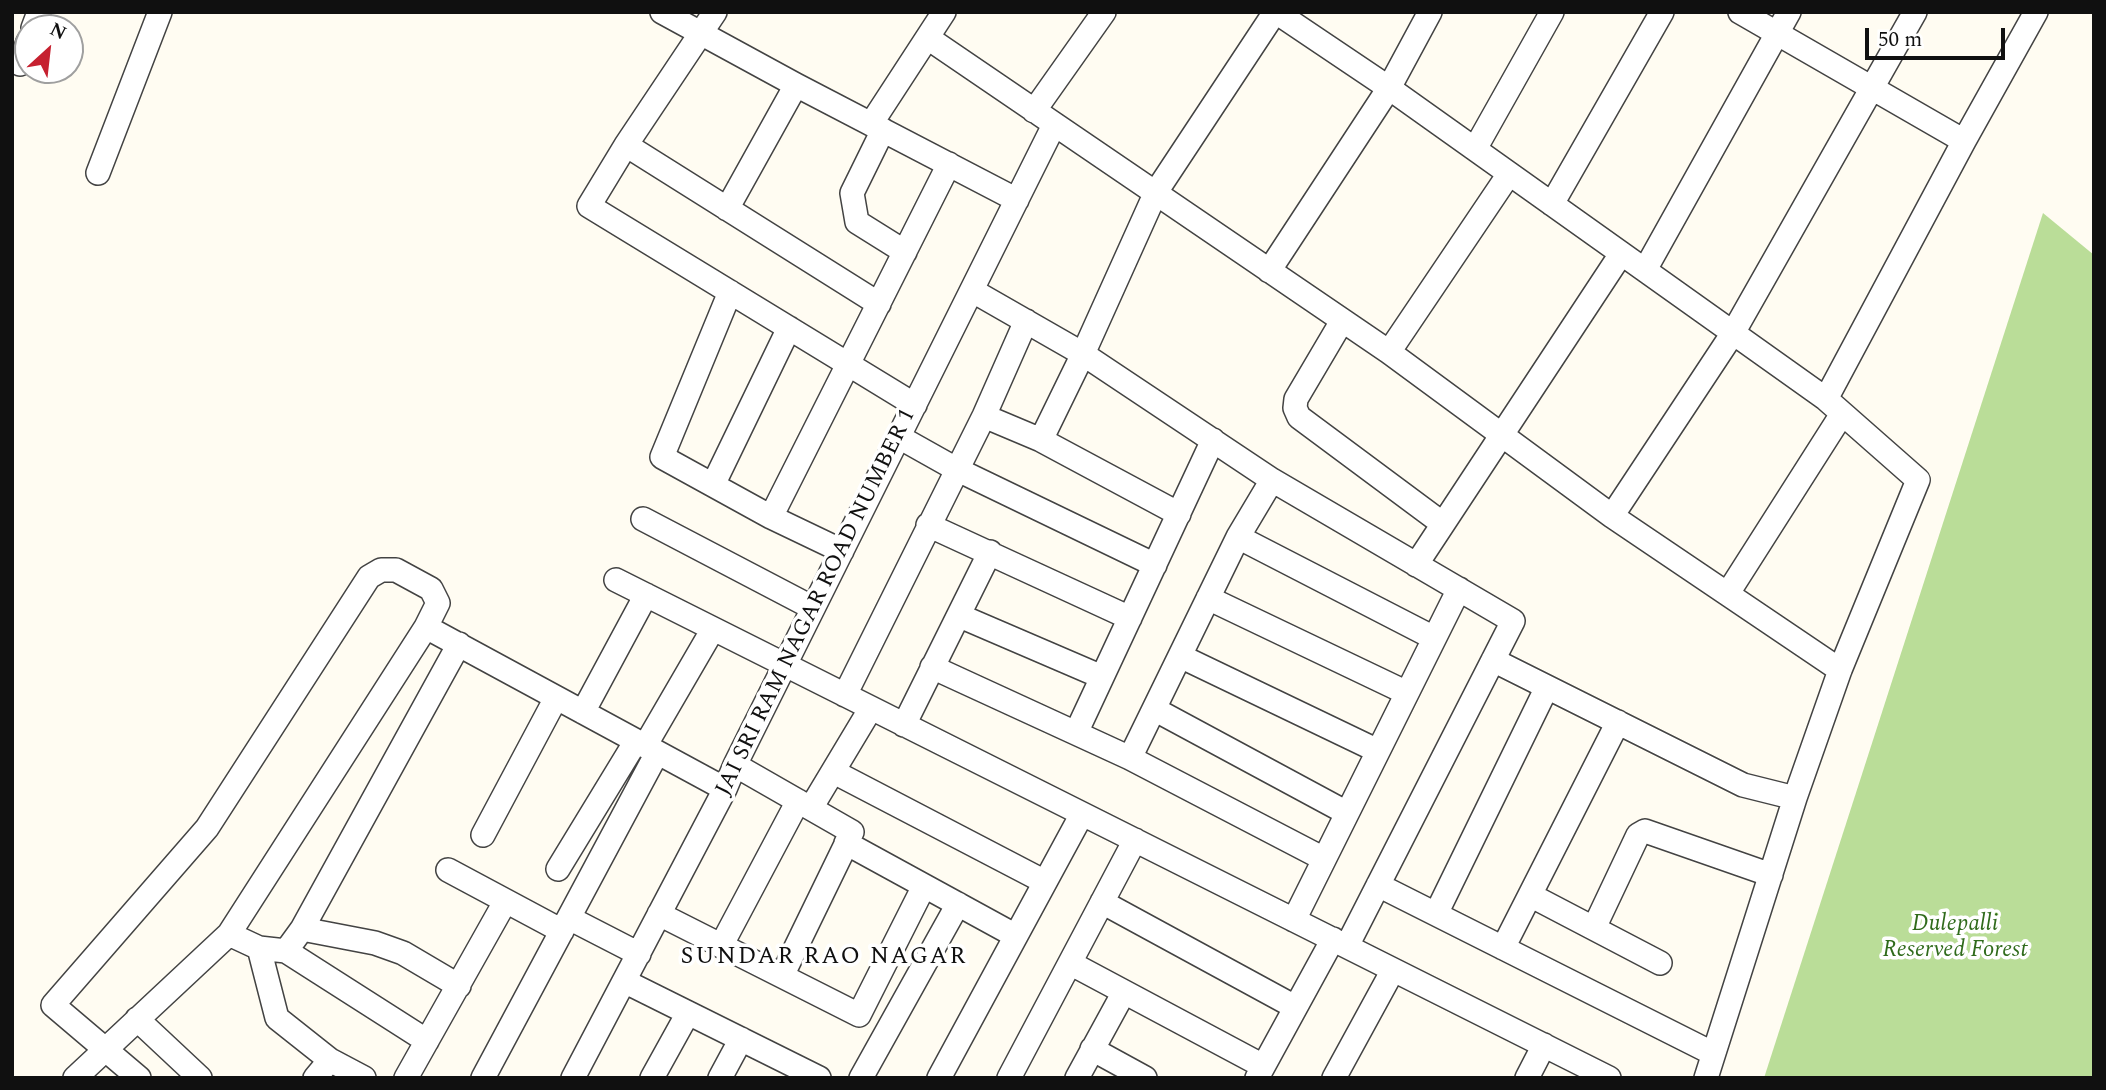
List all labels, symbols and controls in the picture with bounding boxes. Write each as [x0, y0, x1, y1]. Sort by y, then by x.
north arrow [14, 14, 84, 84]
scale bar [1868, 14, 2008, 58]
text: N [44, 15, 71, 48]
text: 50 m [1878, 24, 1922, 56]
street label: JAI SRI RAM NAGAR ROAD NUMBER 1 [711, 405, 923, 801]
park label: Dulepalli Reserved Forest [1883, 911, 2027, 965]
district label: SUNDAR RAO NAGAR [683, 944, 965, 972]

